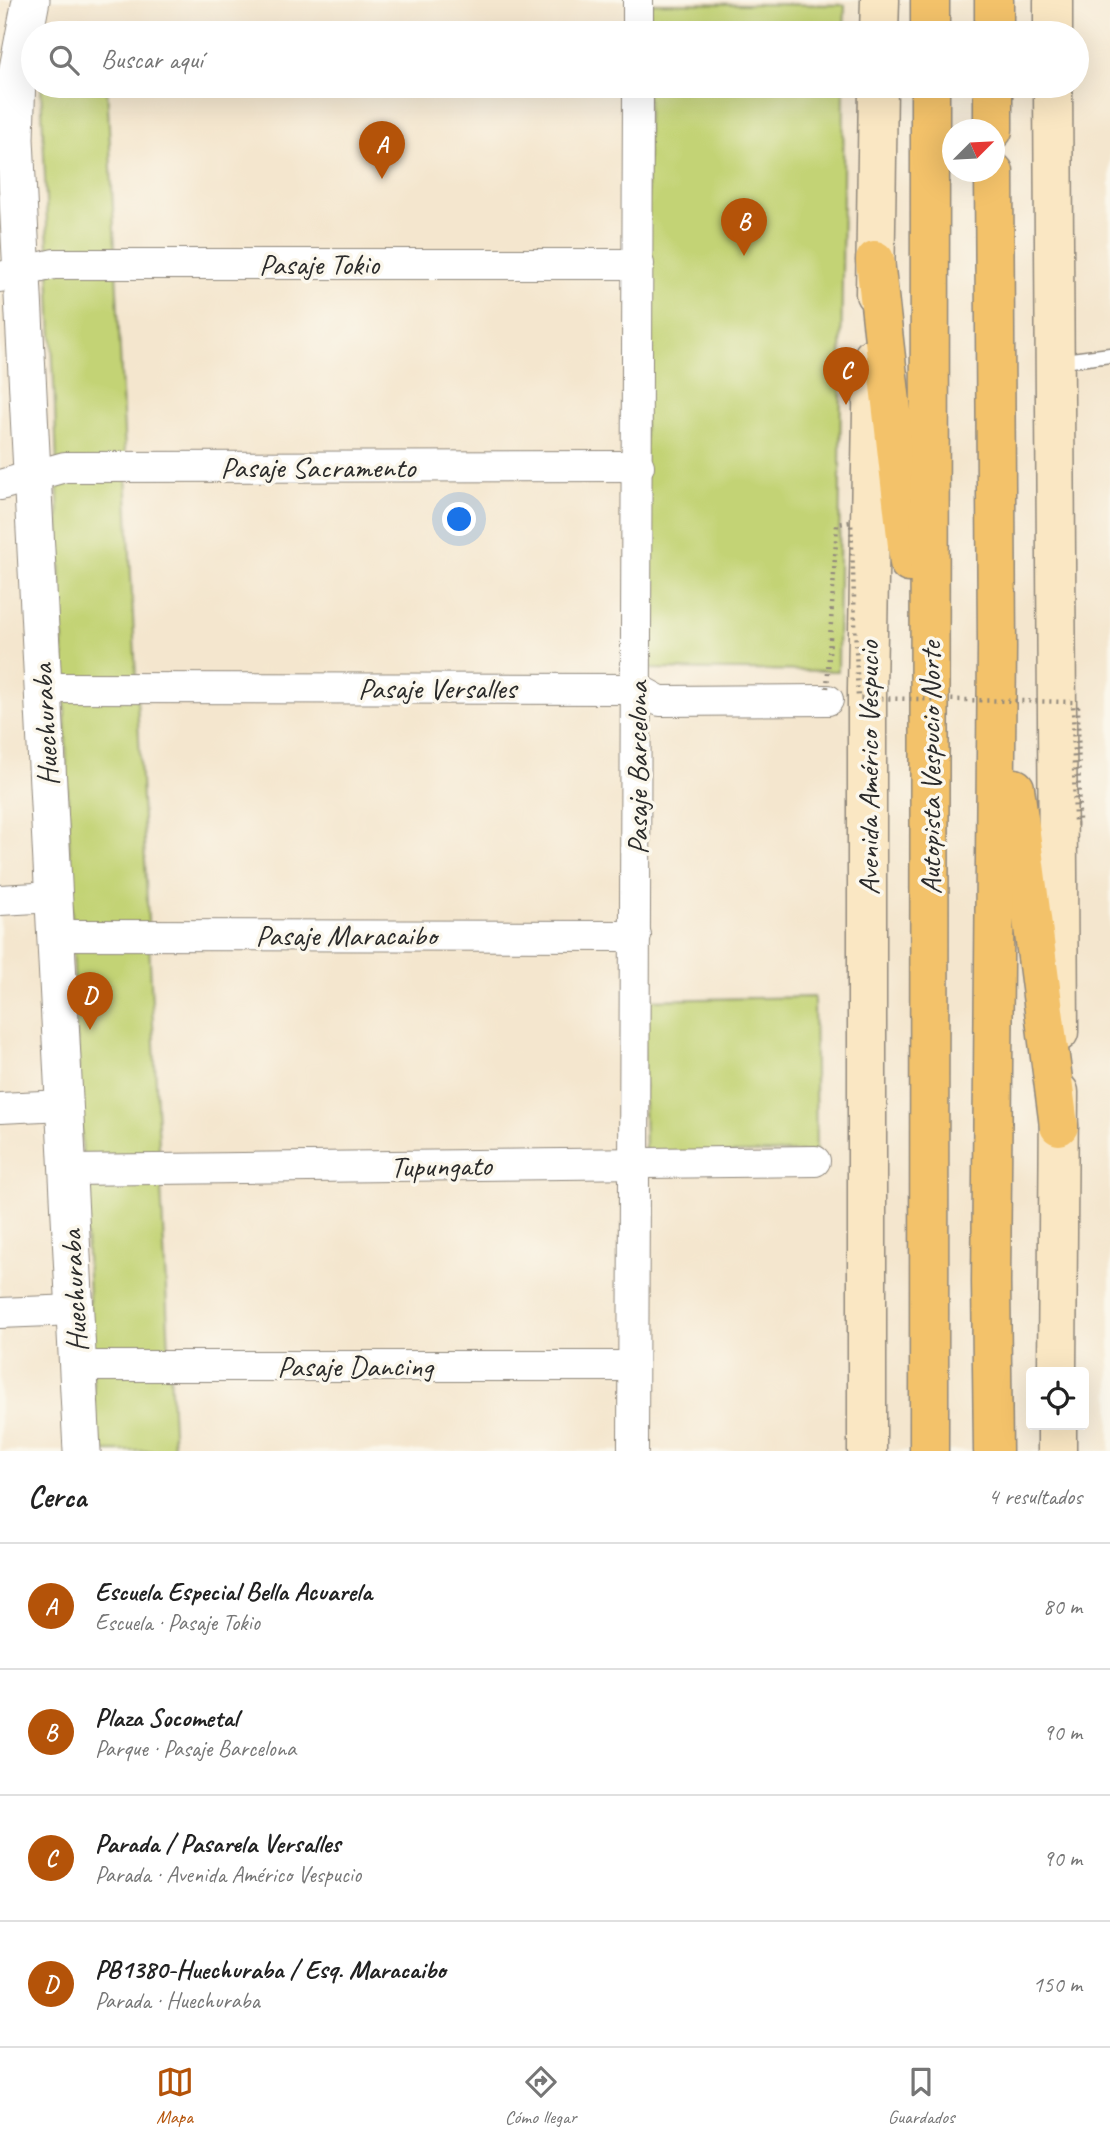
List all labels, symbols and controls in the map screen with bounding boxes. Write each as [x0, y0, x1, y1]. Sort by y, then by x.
search box [21, 21, 1089, 98]
icon: search [45, 41, 83, 79]
text: Buscar aquí [101, 43, 203, 76]
north arrow [942, 119, 1005, 182]
pin: A [359, 121, 405, 179]
pin: B [721, 198, 767, 256]
street label: Pasaje Tokio [259, 245, 380, 283]
pin: C [823, 347, 869, 405]
street label: Pasaje Sacramento [221, 448, 417, 486]
your location [442, 502, 476, 536]
street label: Avenida Américo Vespucio [849, 639, 887, 895]
street label: Autopista Vespucio Norte [911, 639, 949, 895]
street label: Huechuraba [23, 661, 67, 787]
street label: Pasaje Versalles [358, 669, 519, 707]
street label: Pasaje Barcelona [618, 679, 656, 855]
street label: Pasaje Maracaibo [256, 916, 440, 954]
pin: D [67, 972, 113, 1030]
street label: Tupungato [390, 1146, 494, 1186]
street label: Huechuraba [52, 1227, 96, 1353]
street label: Pasaje Dancing [277, 1347, 435, 1385]
map controls [1026, 1367, 1089, 1430]
button: locate [1026, 1367, 1089, 1430]
text: Cerca [28, 1478, 86, 1516]
text: 4 resultados [988, 1482, 1082, 1511]
text: Escuela Especial Bella Acuarela [95, 1575, 372, 1608]
text: A [45, 1592, 57, 1621]
text: 80 m [1043, 1592, 1082, 1621]
text: Escuela · Pasaje Tokio [95, 1608, 260, 1637]
text: Plaza Socometal [95, 1701, 238, 1734]
text: B [45, 1718, 57, 1747]
text: 90 m [1043, 1718, 1082, 1747]
text: Parque · Pasaje Barcelona [95, 1734, 296, 1763]
text: Parada / Pasarela Versalles [95, 1827, 340, 1860]
text: C [46, 1844, 56, 1873]
text: 90 m [1043, 1844, 1082, 1873]
text: Parada · Avenida Américo Vespucio [95, 1860, 361, 1889]
text: PB1380-Huechuraba / Esq. Maracaibo [95, 1953, 446, 1986]
text: D [44, 1970, 58, 1999]
text: 150 m [1033, 1970, 1082, 1999]
text: Parada · Huechuraba [95, 1986, 260, 2015]
tab: Mapa [156, 2063, 194, 2129]
tab: Cómo llegar [505, 2063, 577, 2129]
tab: Guardados [888, 2063, 954, 2129]

